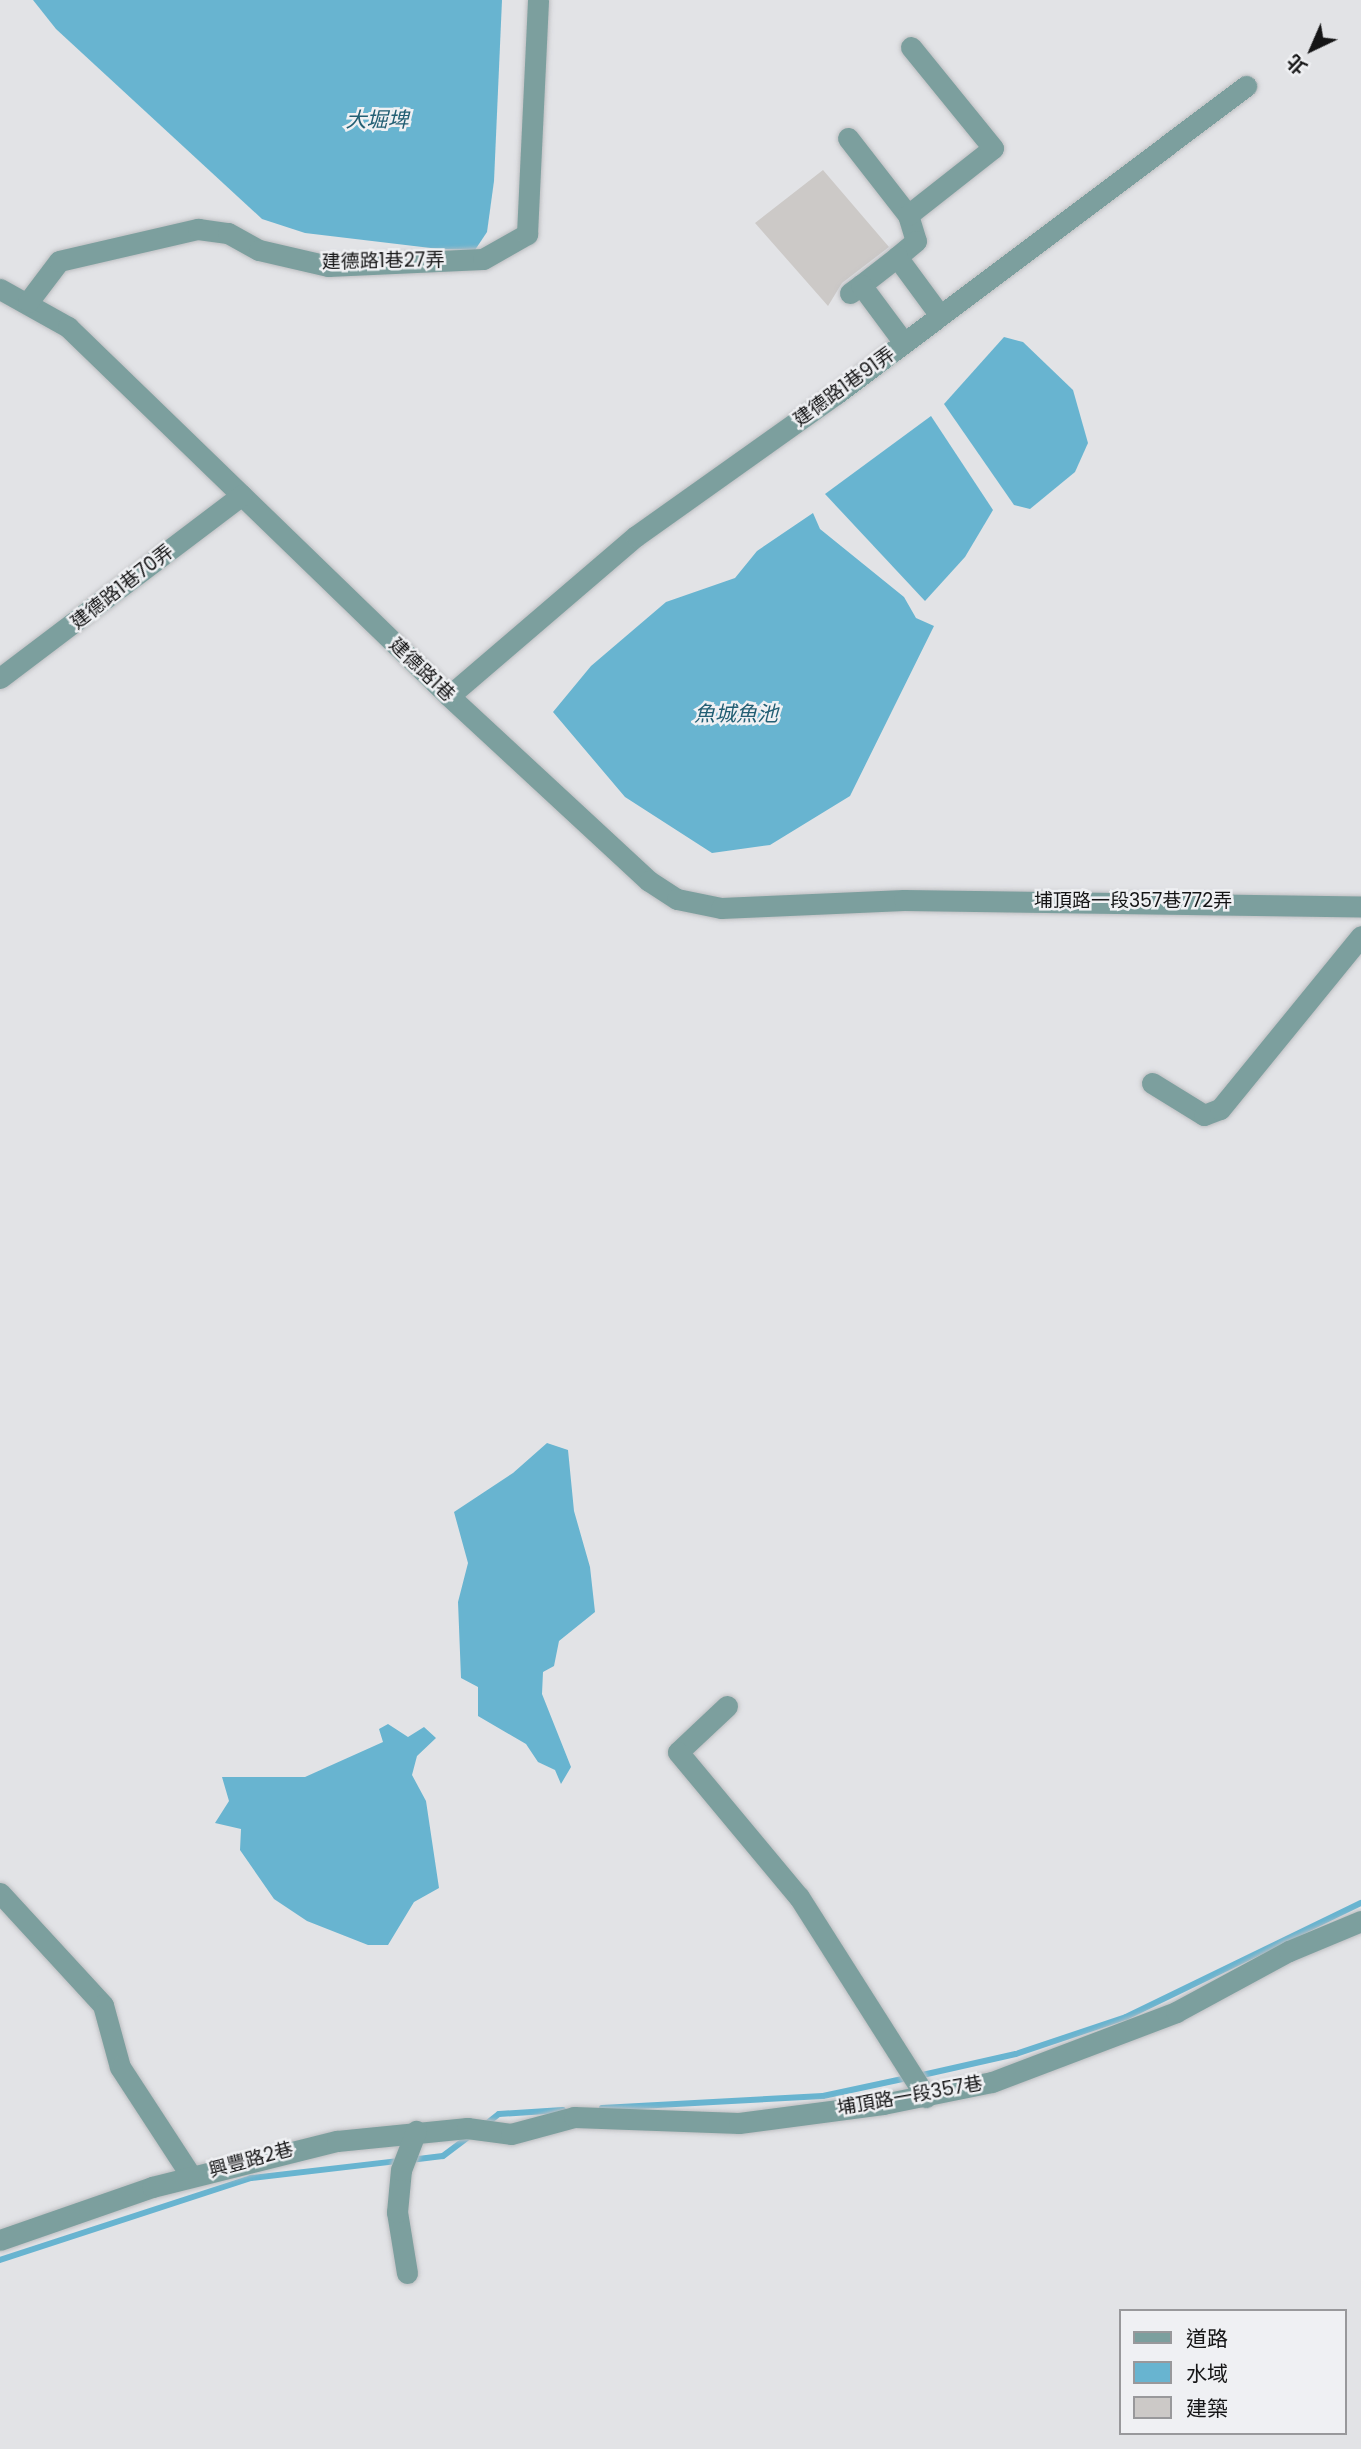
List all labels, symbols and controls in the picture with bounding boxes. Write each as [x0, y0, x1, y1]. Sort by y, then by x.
north arrow [1277, 14, 1347, 84]
text: 北 [1281, 48, 1313, 81]
water label: 大堀埤 [346, 107, 408, 133]
street label: 建德路1巷27弄 [322, 249, 444, 273]
street label: 建德路1巷91弄 [789, 343, 899, 431]
street label: 建德路1巷70弄 [66, 540, 178, 634]
street label: 建德路1巷 [385, 633, 459, 707]
water label: 魚城魚池 [694, 701, 778, 727]
street label: 埔頂路一段357巷772弄 [1034, 890, 1232, 912]
street label: 埔頂路一段357巷 [835, 2072, 985, 2120]
street label: 興豐路2巷 [206, 2138, 296, 2182]
legend [1120, 2309, 1347, 2435]
text: 道路 [1186, 2324, 1228, 2353]
text: 水域 [1186, 2359, 1228, 2388]
text: 建築 [1186, 2394, 1228, 2423]

